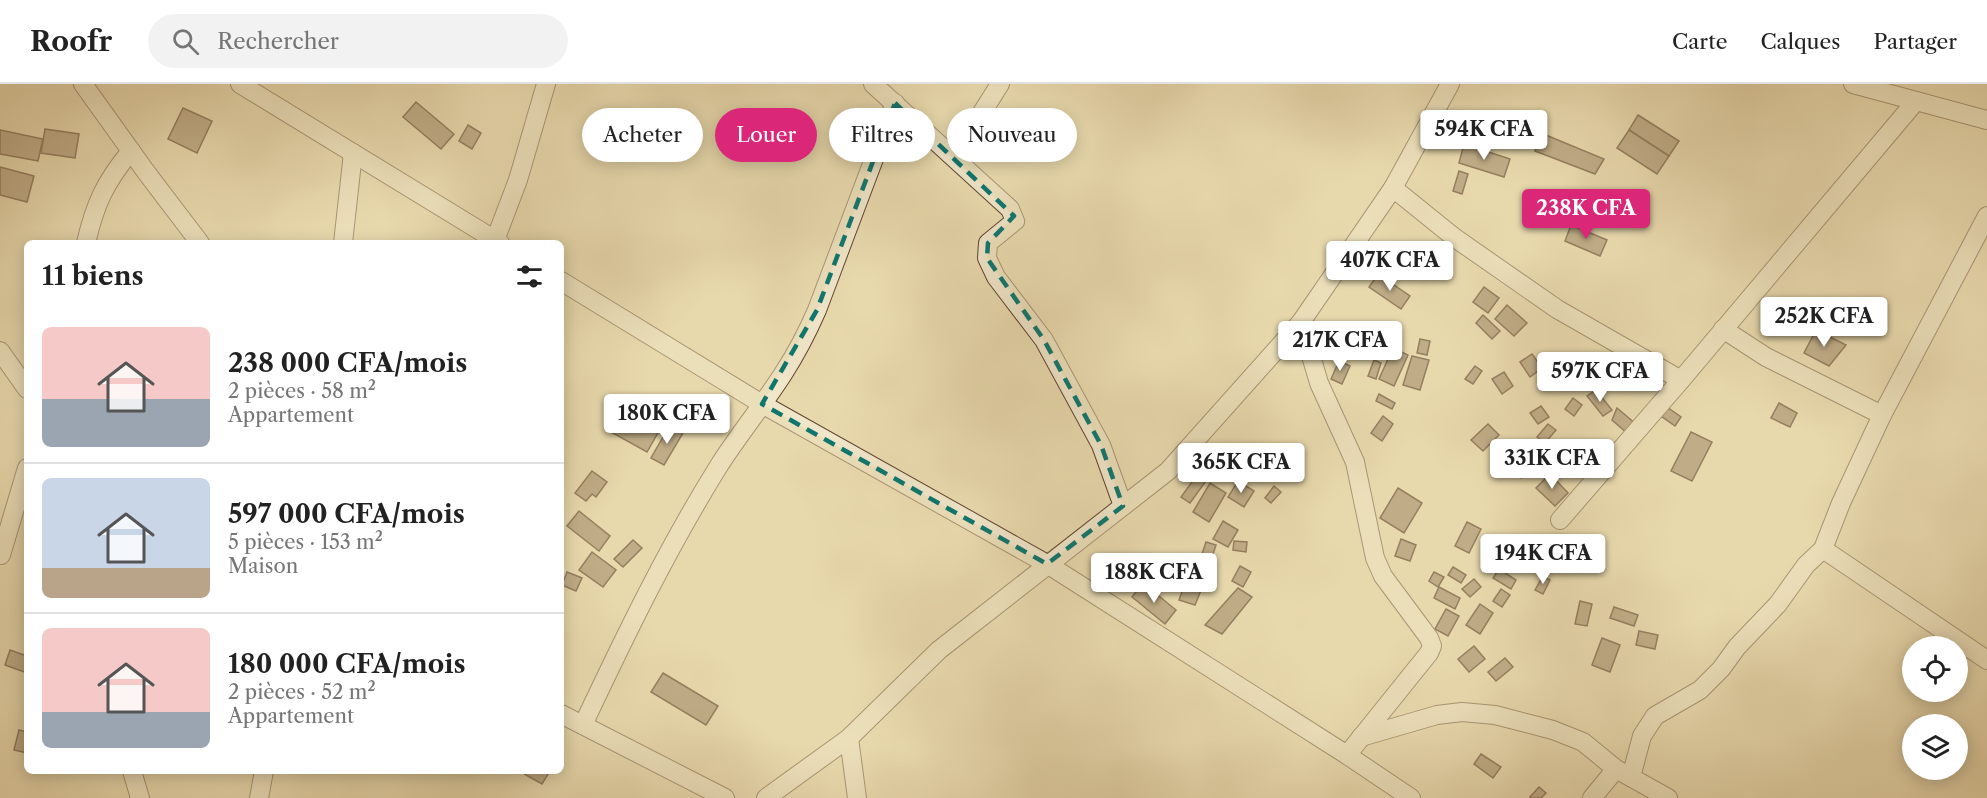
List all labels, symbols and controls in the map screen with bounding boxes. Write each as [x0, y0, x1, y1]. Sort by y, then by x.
search box [148, 14, 568, 68]
text: Roofr [30, 24, 112, 58]
icon: search [169, 25, 202, 58]
text: Rechercher [217, 28, 339, 55]
text: Carte [1672, 29, 1727, 54]
text: Calques [1760, 29, 1840, 54]
text: Partager [1873, 29, 1957, 54]
chip: Acheter [582, 108, 703, 162]
chip: Louer [715, 108, 817, 162]
chip: Filtres [829, 108, 935, 162]
chip: Nouveau [947, 108, 1077, 162]
pin: 594K CFA [1422, 110, 1546, 161]
text: 594K CFA [1434, 117, 1534, 141]
pin: 238K CFA [1524, 189, 1648, 240]
text: 238K CFA [1536, 196, 1636, 220]
pin: 407K CFA [1328, 241, 1452, 292]
text: 407K CFA [1340, 248, 1440, 272]
text: 11 biens [42, 260, 144, 292]
icon: filters [513, 260, 546, 293]
pin: 252K CFA [1762, 297, 1886, 348]
text: 252K CFA [1774, 304, 1874, 328]
pin: 217K CFA [1278, 321, 1402, 372]
text: 217K CFA [1292, 328, 1388, 352]
text: 238 000 CFA/mois [228, 347, 467, 379]
icon: home [90, 351, 162, 423]
pin: 597K CFA [1538, 352, 1662, 403]
text: 597K CFA [1551, 359, 1649, 383]
text: 2 pièces · 58 m² [228, 379, 376, 403]
pin: 180K CFA [605, 394, 729, 445]
text: 180K CFA [618, 401, 716, 425]
text: Appartement [228, 403, 354, 427]
pin: 331K CFA [1490, 439, 1614, 490]
pin: 365K CFA [1179, 443, 1303, 494]
text: 331K CFA [1504, 446, 1600, 470]
text: 365K CFA [1192, 450, 1290, 474]
text: 597 000 CFA/mois [228, 498, 465, 530]
icon: home [90, 502, 162, 574]
text: 5 pièces · 153 m² [228, 530, 383, 554]
pin: 194K CFA [1481, 534, 1605, 585]
text: 194K CFA [1494, 541, 1592, 565]
pin: 188K CFA [1092, 553, 1216, 604]
text: Maison [228, 554, 298, 578]
text: 188K CFA [1105, 560, 1203, 584]
map controls [1902, 636, 1968, 780]
button: locate [1902, 636, 1968, 702]
text: 180 000 CFA/mois [228, 648, 466, 680]
icon: home [90, 652, 162, 724]
text: 2 pièces · 52 m² [228, 680, 376, 704]
text: Appartement [228, 704, 354, 728]
button: layers [1902, 714, 1968, 780]

